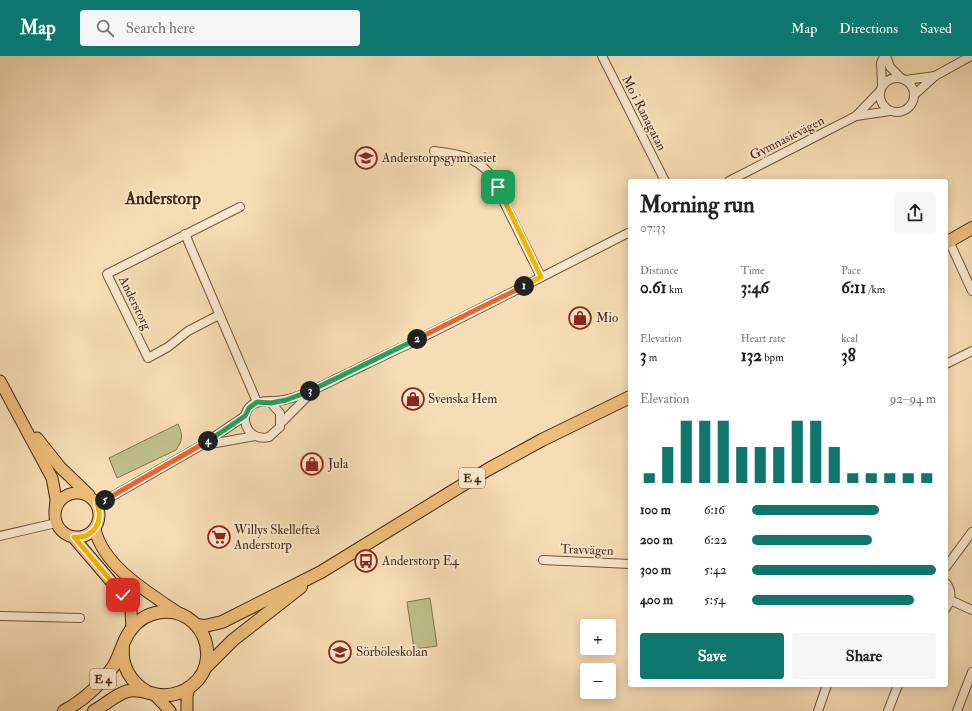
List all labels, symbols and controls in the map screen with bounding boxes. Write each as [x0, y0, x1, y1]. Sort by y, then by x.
search box [80, 10, 360, 46]
text: Map [20, 16, 56, 40]
icon: search [94, 17, 116, 39]
text: Search here [126, 19, 195, 38]
text: Map [791, 20, 817, 37]
text: Directions [839, 20, 898, 37]
text: Saved [920, 20, 952, 37]
street label: Mo i Ranagatan [618, 73, 670, 154]
street label: Gymnasievägen [747, 112, 828, 165]
school or university icon: Anderstorpsgymnasiet [353, 145, 379, 171]
place label: Anderstorpsgymnasiet [381, 150, 496, 167]
pin [481, 170, 515, 204]
icon: arrive [487, 176, 509, 198]
district label: Anderstorp [124, 188, 201, 210]
text: Morning run [640, 191, 755, 219]
button: share [894, 192, 936, 234]
text: 07:33 [640, 220, 666, 236]
text: Distance [640, 264, 678, 277]
text: Time [741, 264, 765, 277]
text: Pace [841, 264, 861, 277]
street label: Anderstorg [115, 273, 155, 333]
pin: 1 [514, 276, 534, 296]
text: 0.61 [640, 277, 667, 298]
text: 3:46 [741, 277, 769, 298]
text: 6:11 [841, 277, 866, 298]
text: 1 [522, 279, 526, 292]
text: km [667, 283, 683, 296]
text: /km [866, 283, 885, 296]
shop icon: Mio [567, 305, 593, 331]
place label: Mio [596, 310, 618, 326]
pin: 2 [407, 329, 427, 349]
text: 2 [414, 332, 420, 345]
text: Elevation [640, 332, 682, 345]
text: Heart rate [741, 332, 785, 345]
text: kcal [841, 332, 858, 345]
text: 3 [640, 345, 647, 366]
text: 132 [741, 345, 762, 366]
text: 38 [841, 345, 856, 366]
text: m [647, 351, 657, 364]
text: bpm [762, 351, 784, 364]
pin: 3 [300, 381, 320, 401]
text: 3 [308, 384, 312, 397]
shop icon: Svenska Hem [400, 386, 426, 412]
place label: Svenska Hem [428, 391, 497, 407]
text: Elevation [640, 391, 690, 407]
text: 92–94 m [890, 391, 936, 407]
pin: 4 [198, 431, 218, 451]
text: 4 [205, 434, 211, 447]
shop icon: Jula [299, 451, 325, 477]
place label: Jula [327, 456, 349, 472]
road number: E 4 [459, 468, 485, 488]
pin: 5 [95, 490, 115, 510]
text: 5 [103, 493, 107, 506]
text: 100 m [640, 502, 671, 518]
text: 6:16 [704, 502, 725, 518]
place label: Willys Skellefteå Anderstorp [233, 522, 321, 554]
supermarket icon: Willys Skellefteå Anderstorp [206, 524, 232, 550]
text: 200 m [640, 532, 673, 548]
text: 6:22 [704, 532, 727, 548]
street label: Travvägen [560, 541, 614, 559]
bus stop icon: Anderstorp E4 [353, 548, 379, 574]
place label: Anderstorp E4 [381, 553, 460, 570]
text: 300 m [640, 562, 671, 578]
text: 5:42 [704, 562, 727, 578]
pin [106, 578, 140, 612]
icon: check [112, 584, 134, 606]
text: 400 m [640, 592, 673, 608]
text: 5:54 [704, 592, 725, 608]
map controls [580, 619, 616, 699]
button: + [580, 619, 616, 655]
button: Save [640, 633, 784, 679]
button: Share [792, 633, 936, 679]
school or university icon: Sörböleskolan [327, 639, 353, 665]
place label: Sörböleskolan [356, 644, 428, 660]
button: − [580, 663, 616, 699]
road number: E 4 [90, 669, 116, 689]

